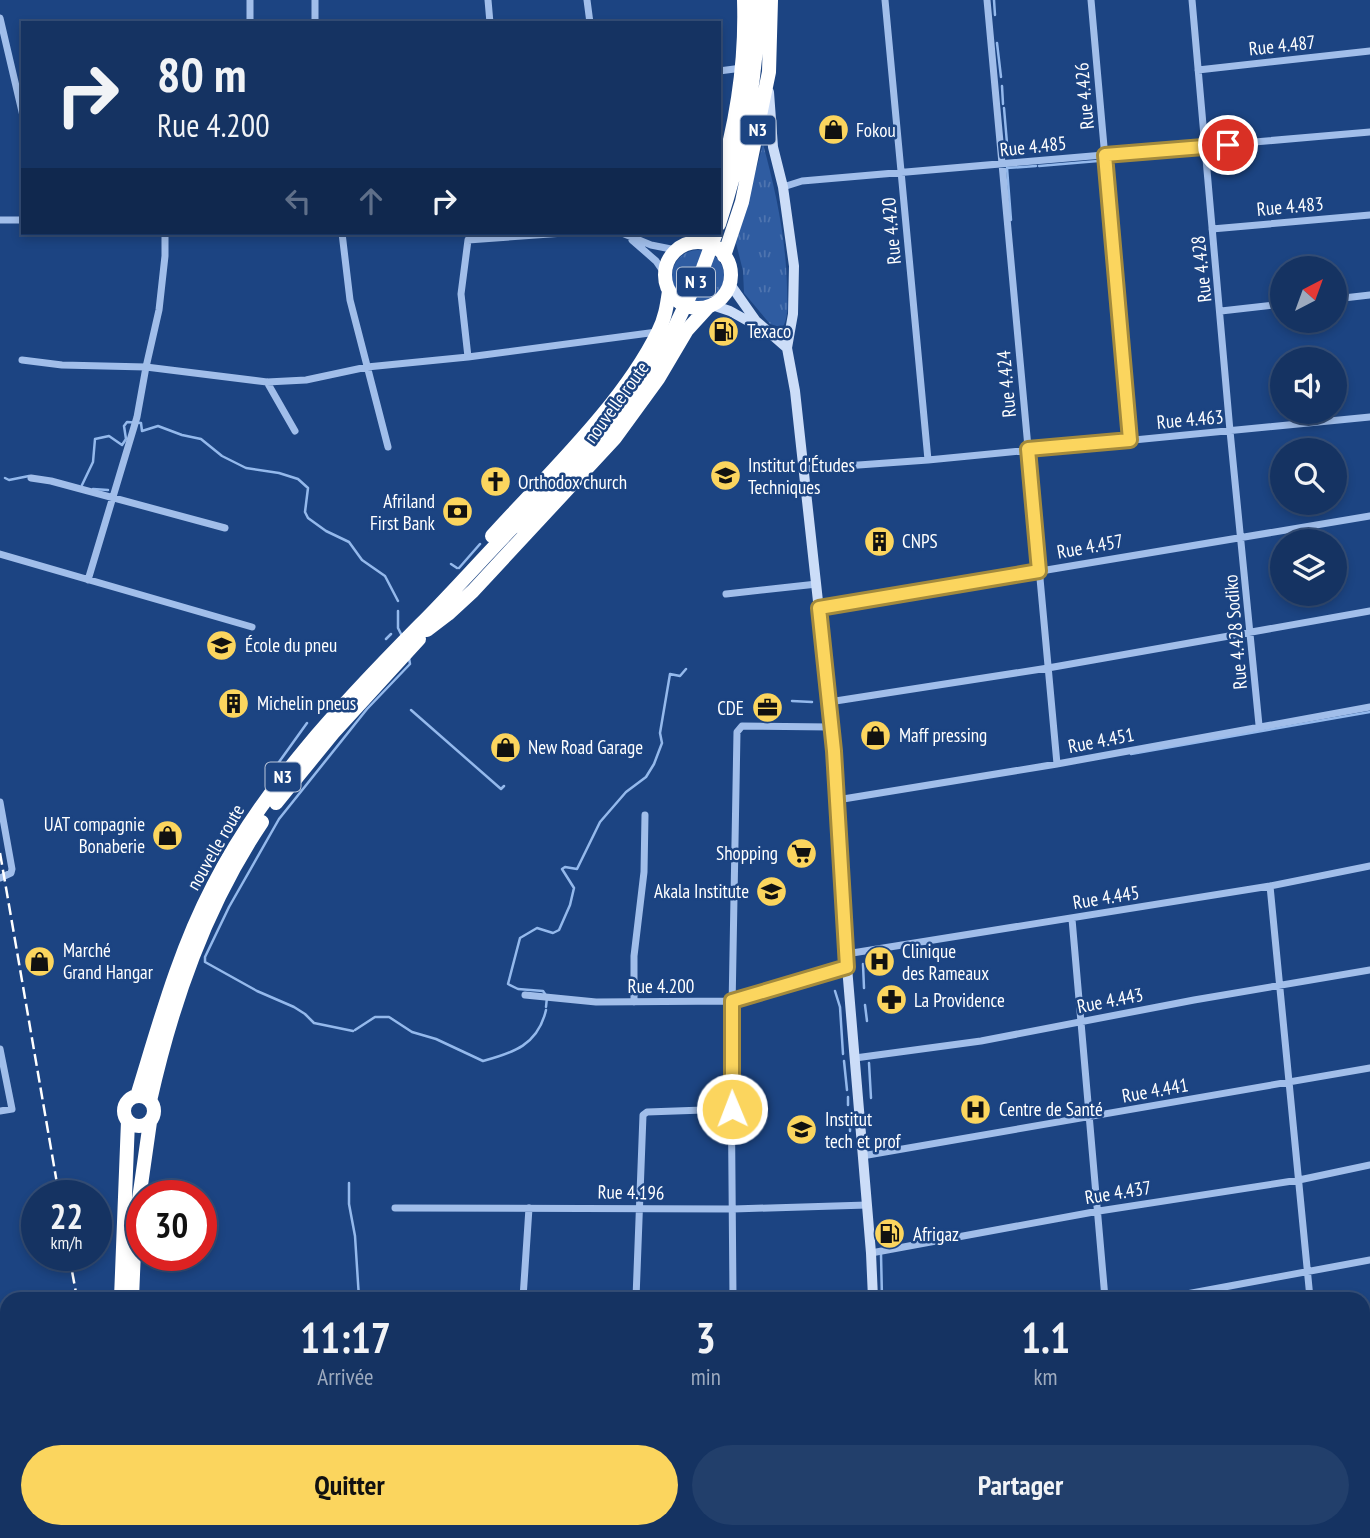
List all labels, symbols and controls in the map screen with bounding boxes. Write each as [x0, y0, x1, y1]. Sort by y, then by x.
street label: Rue 4.487 [1248, 30, 1316, 60]
text: 80 m [157, 42, 246, 106]
icon: right [42, 49, 133, 140]
street label: Rue 4.426 [1069, 62, 1099, 130]
text: Rue 4.200 [157, 104, 270, 146]
shop icon: Fokou [816, 113, 850, 147]
pin [1198, 115, 1258, 175]
road number: N3 [740, 116, 776, 145]
place label: Fokou [856, 118, 896, 142]
icon: arrive [1209, 126, 1247, 164]
street label: Rue 4.485 [999, 131, 1067, 161]
icon: left [279, 182, 317, 220]
icon: ahead [352, 182, 390, 220]
icon: right [425, 182, 463, 220]
street label: Rue 4.483 [1256, 191, 1324, 221]
street label: Rue 4.420 [876, 197, 906, 265]
street label: Rue 4.428 [1186, 235, 1216, 303]
north arrow [1270, 256, 1348, 332]
map controls [1270, 256, 1347, 606]
road number: N 3 [677, 268, 715, 296]
fuel station icon: Texaco [707, 314, 741, 348]
place label: Texaco [747, 319, 791, 343]
button: sound [1270, 347, 1347, 424]
street label: Rue 4.424 [991, 349, 1021, 418]
street label: nouvelle route [578, 356, 654, 448]
street label: Rue 4.463 [1156, 404, 1224, 434]
button: search [1270, 438, 1347, 515]
place label: Institut d'Études Techniques [748, 453, 855, 499]
school or university icon: Institut d'Études Techniques [708, 459, 742, 493]
church icon: Orthodox church [478, 465, 512, 499]
place label: Orthodox church [518, 470, 627, 494]
place label: Afriland First Bank [370, 489, 436, 535]
bank icon: Afriland First Bank [441, 495, 475, 529]
building icon: CNPS [862, 524, 896, 558]
street label: Rue 4.457 [1055, 528, 1125, 564]
place label: CNPS [902, 529, 938, 553]
button: layers [1270, 529, 1347, 606]
street label: Rue 4.428 Sodiko [1218, 574, 1252, 690]
school or university icon: École du pneu [205, 628, 239, 662]
place label: École du pneu [245, 633, 337, 657]
building icon: Michelin pneus [217, 686, 251, 720]
place label: Michelin pneus [257, 691, 356, 715]
office icon: CDE [750, 691, 784, 725]
place label: CDE [717, 696, 744, 720]
shop icon: Maff pressing [859, 718, 893, 752]
street label: Rue 4.451 [1066, 722, 1136, 758]
place label: Maff pressing [899, 723, 987, 747]
shop icon: New Road Garage [488, 730, 522, 764]
place label: New Road Garage [528, 735, 643, 759]
road number: N3 [266, 762, 300, 792]
street label: nouvelle route [181, 800, 249, 894]
place label: UAT compagnie Bonaberie [44, 812, 145, 858]
shop icon: UAT compagnie Bonaberie [151, 818, 185, 852]
supermarket icon: Shopping [784, 836, 818, 870]
place label: Shopping [716, 841, 778, 865]
school or university icon: Akala Institute [755, 874, 789, 908]
place label: Akala Institute [654, 879, 749, 903]
street label: Rue 4.445 [1071, 880, 1141, 914]
place label: Marché Grand Hangar [63, 938, 154, 984]
place label: Clinique des Rameaux [902, 939, 989, 985]
shop icon: Marché Grand Hangar [23, 944, 57, 978]
hospital icon: Clinique des Rameaux [862, 945, 896, 979]
street label: Rue 4.200 [628, 974, 694, 998]
street label: Rue 4.443 [1075, 982, 1145, 1018]
pharmacy icon: La Providence [874, 983, 908, 1017]
place label: La Providence [914, 988, 1005, 1012]
position arrow [695, 1072, 769, 1146]
street label: Rue 4.441 [1120, 1072, 1190, 1108]
hospital icon: Centre de Santé [959, 1092, 993, 1126]
place label: Centre de Santé [999, 1097, 1103, 1121]
place label: Institut tech et prof [825, 1107, 902, 1153]
school or university icon: Institut tech et prof [785, 1113, 819, 1147]
street label: Rue 4.437 [1083, 1175, 1153, 1209]
street label: Rue 4.196 [597, 1179, 665, 1205]
speed limit sign: 30 [126, 1180, 217, 1271]
text: 22 [50, 1193, 83, 1239]
fuel station icon: Afrigaz [873, 1217, 907, 1251]
place label: Afrigaz [913, 1222, 959, 1246]
text: km/h [51, 1231, 82, 1254]
text: 11:17 [300, 1310, 391, 1365]
text: 3 [696, 1310, 716, 1365]
text: 1.1 [1021, 1310, 1070, 1365]
text: Arrivée [317, 1362, 374, 1391]
text: min [691, 1362, 721, 1391]
text: km [1034, 1362, 1057, 1391]
button: Quitter [21, 1445, 678, 1525]
button: Partager [692, 1445, 1349, 1525]

